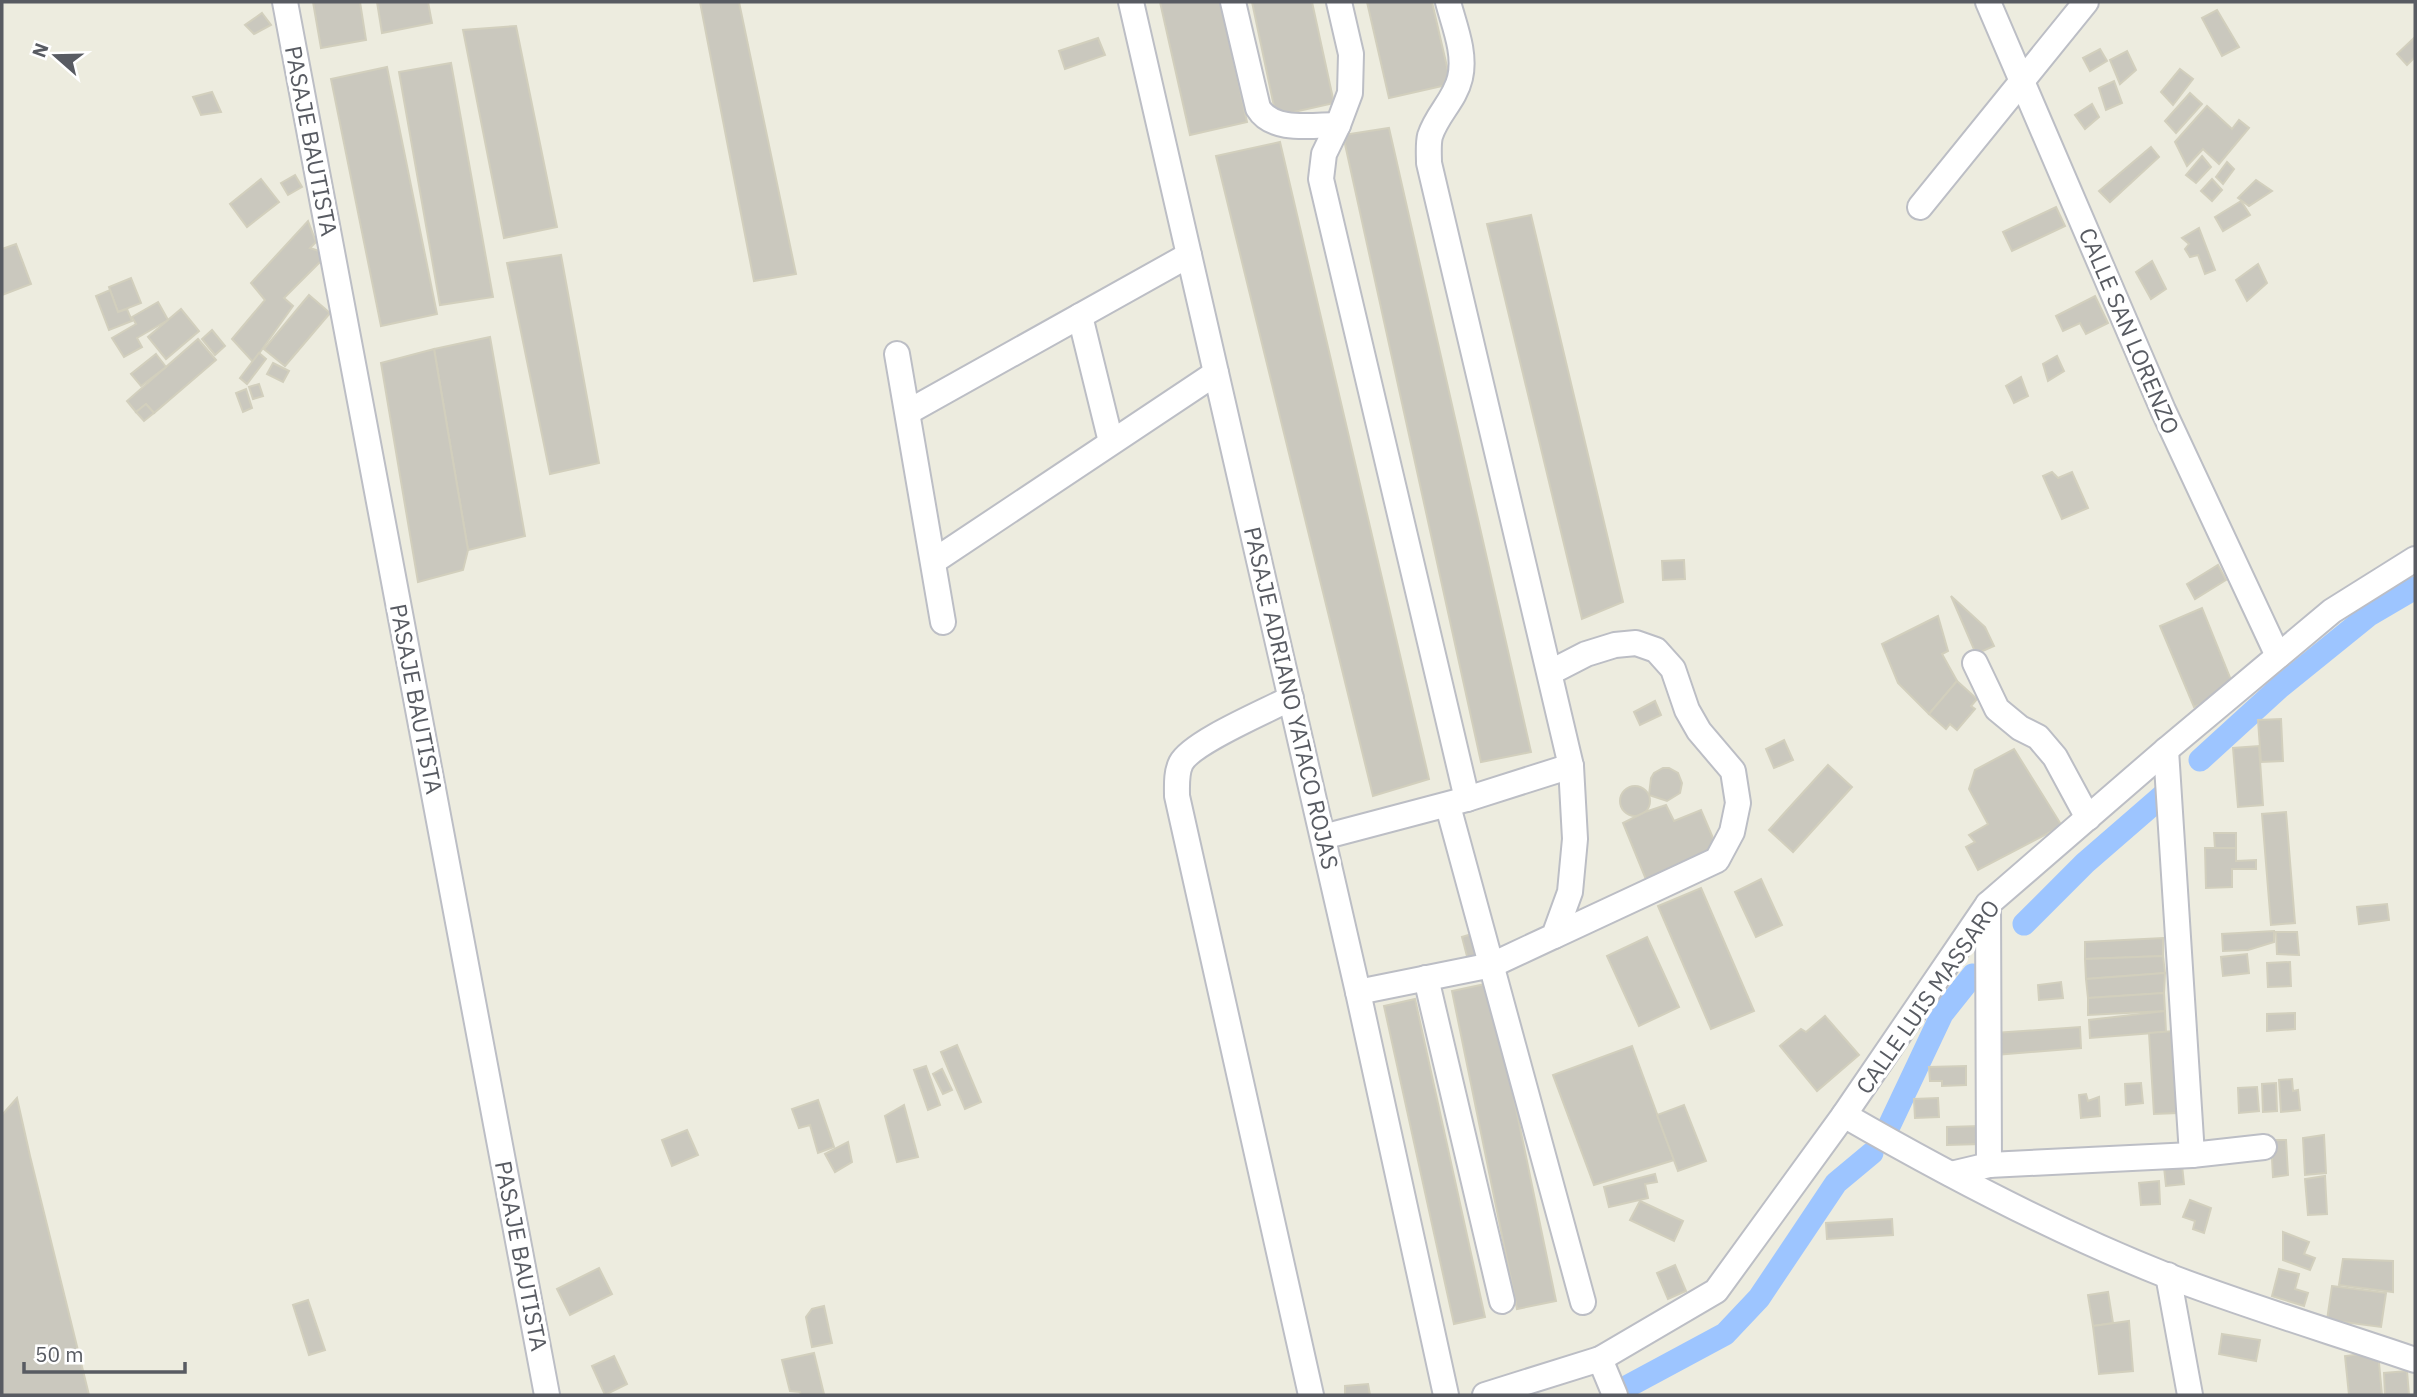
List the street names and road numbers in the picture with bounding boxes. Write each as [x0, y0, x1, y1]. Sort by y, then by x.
street label: PASAJE BAUTISTA [279, 43, 345, 239]
street label: CALLE SAN LORENZO [2073, 223, 2187, 438]
street label: PASAJE ADRIANO YATACO ROJAS [1238, 524, 1346, 872]
street label: PASAJE BAUTISTA [384, 601, 450, 797]
street label: CALLE LUIS MASSARO [1849, 893, 2006, 1100]
street label: PASAJE BAUTISTA [489, 1158, 555, 1354]

